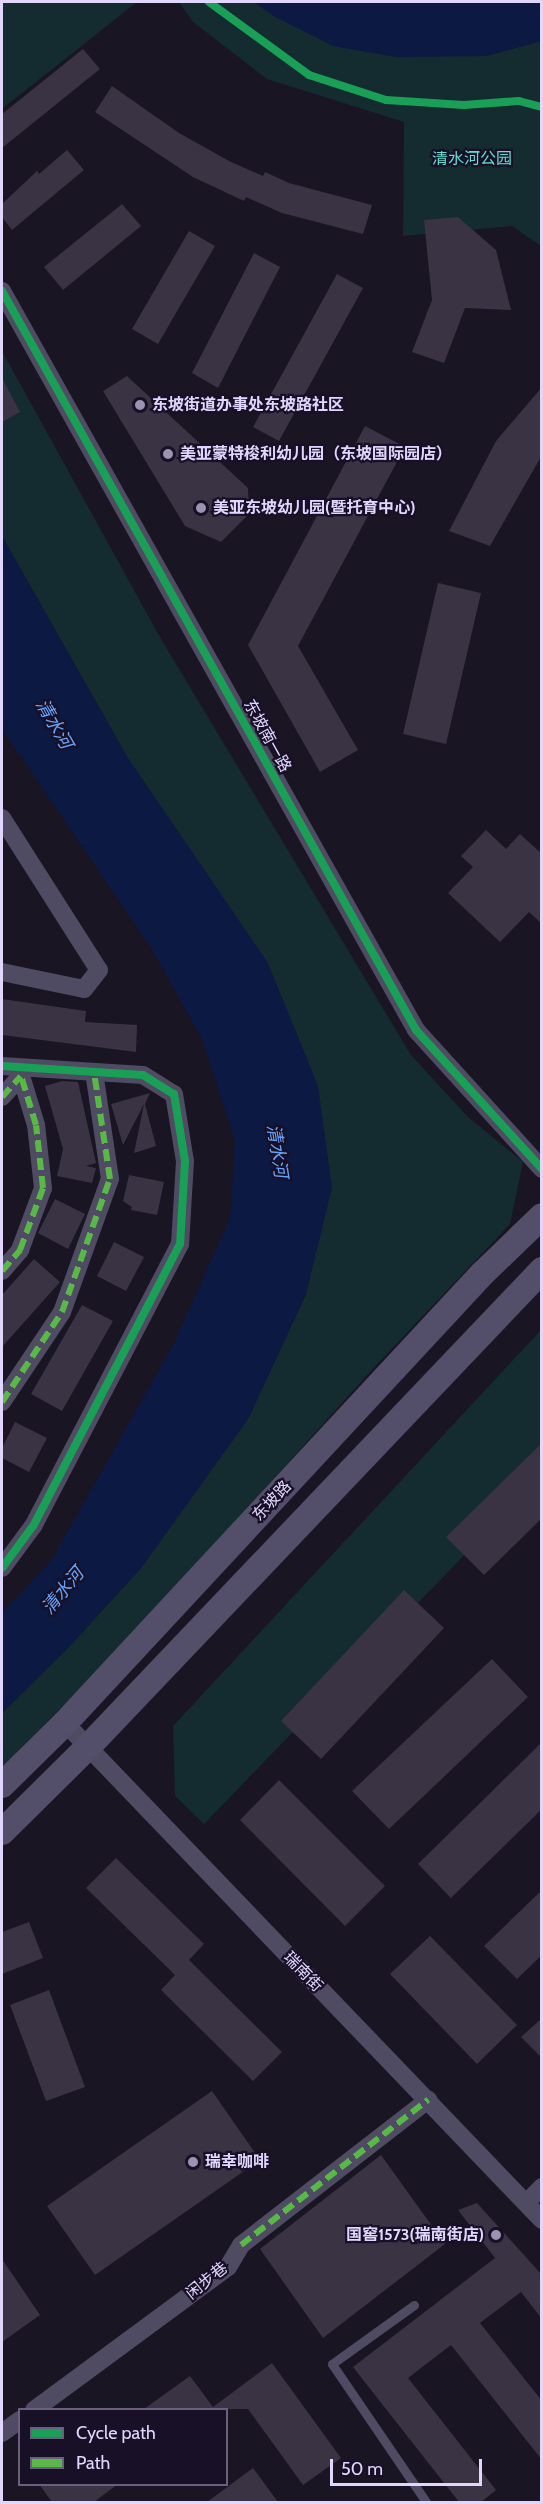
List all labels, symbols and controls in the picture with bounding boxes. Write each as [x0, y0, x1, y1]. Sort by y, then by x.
park label: 清水河公园 [432, 149, 512, 169]
place label: 东坡街道办事处东坡路社区 [152, 395, 344, 415]
marker: 东坡街道办事处东坡路社区 [133, 398, 147, 412]
place label: 美亚蒙特梭利幼儿园（东坡国际园店） [180, 444, 452, 464]
marker: 美亚蒙特梭利幼儿园（东坡国际园店） [161, 447, 175, 461]
place label: 美亚东坡幼儿园(暨托育中心) [213, 498, 415, 518]
marker: 美亚东坡幼儿园(暨托育中心) [194, 501, 208, 515]
water label: 清水河 [31, 695, 77, 753]
street label: 东坡南一路 [239, 696, 295, 776]
water label: 清水河 [262, 1123, 292, 1179]
street label: 东坡路 [249, 1477, 295, 1525]
water label: 清水河 [37, 1563, 89, 1619]
street label: 瑞南街 [279, 1948, 327, 1996]
place label: 瑞幸咖啡 [205, 2152, 269, 2172]
marker: 瑞幸咖啡 [186, 2155, 200, 2169]
place label: 国窖1573(瑞南街店) [346, 2225, 484, 2245]
marker: 国窖1573(瑞南街店) [489, 2228, 503, 2242]
street label: 闲步巷 [182, 2258, 232, 2304]
legend [18, 2408, 228, 2486]
text: Cycle path [76, 2422, 156, 2444]
scale bar [333, 2447, 484, 2485]
text: Path [76, 2452, 110, 2474]
text: 50 m [341, 2458, 383, 2480]

